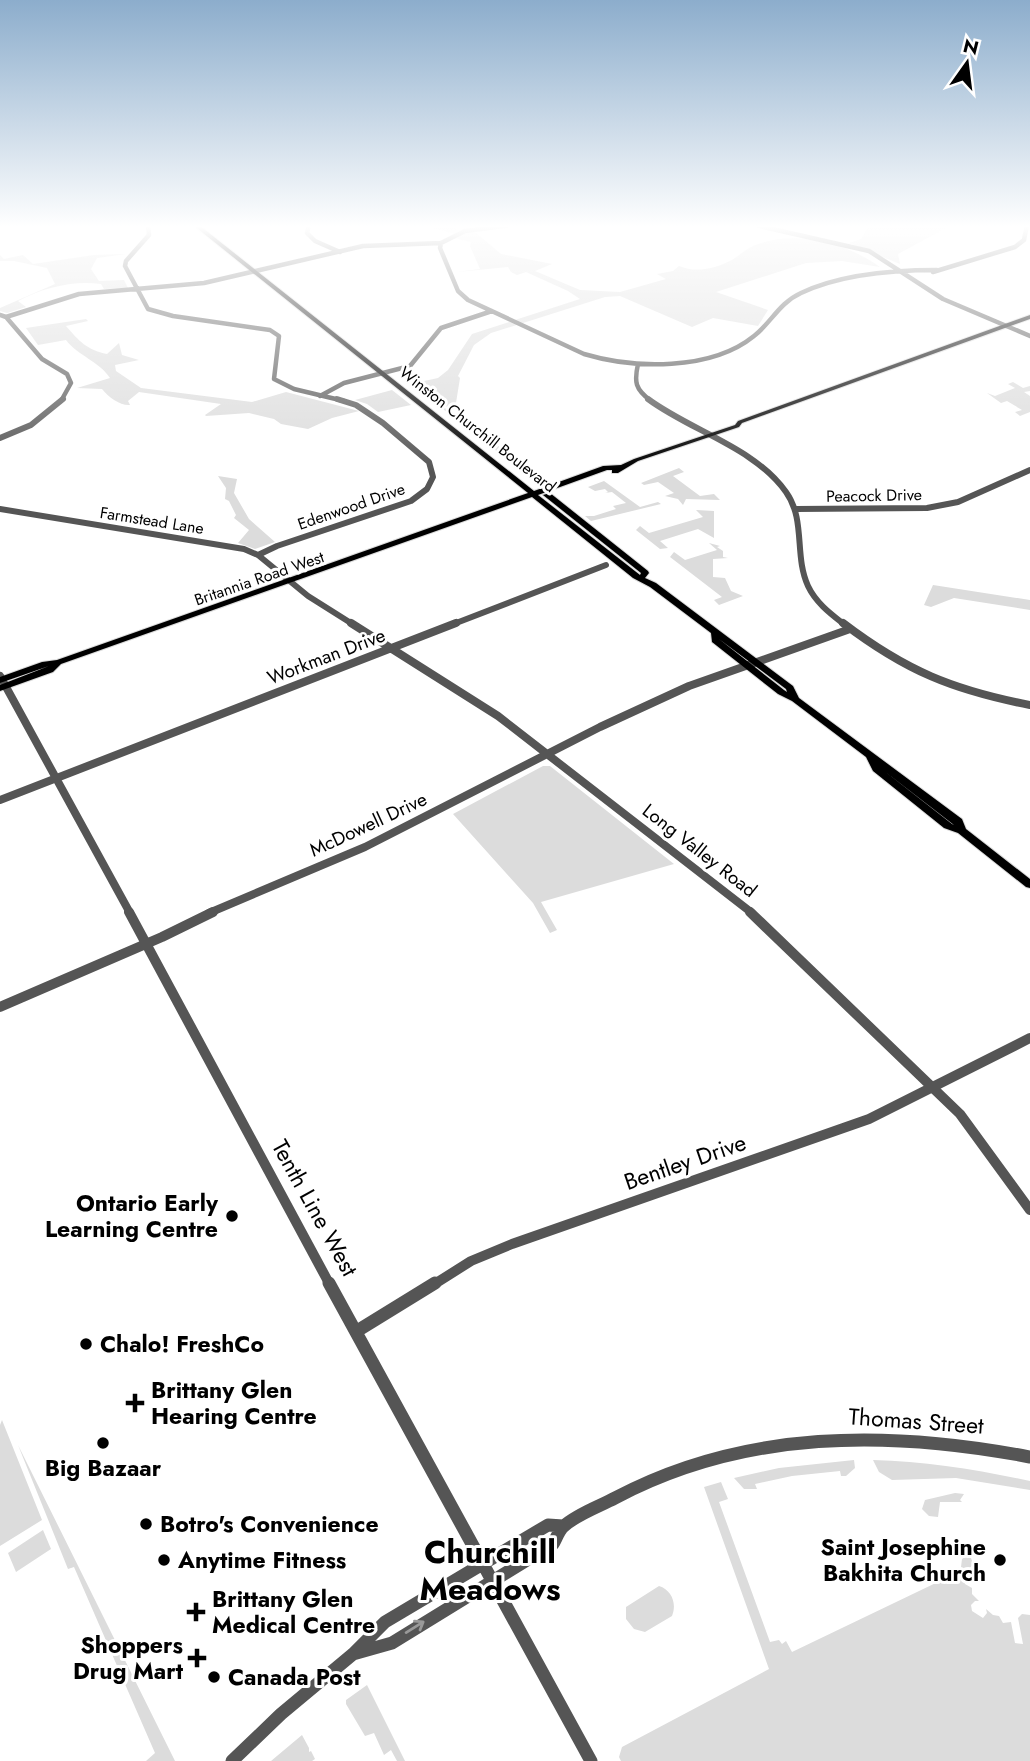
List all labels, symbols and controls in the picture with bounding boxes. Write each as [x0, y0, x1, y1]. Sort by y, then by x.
north arrow [932, 28, 1002, 98]
text: N [960, 32, 982, 62]
street label: Winston Churchill Boulevard [395, 361, 561, 498]
street label: Edenwood Drive [294, 477, 408, 536]
street label: Peacock Drive [826, 483, 922, 508]
street label: Farmstead Lane [98, 501, 206, 540]
street label: Britannia Road West [191, 545, 327, 611]
street label: Workman Drive [263, 621, 389, 691]
street label: McDowell Drive [305, 785, 431, 863]
street label: Long Valley Road [637, 797, 763, 904]
street label: Bentley Drive [619, 1125, 751, 1199]
street label: Tenth Line West [263, 1133, 367, 1283]
place label: Ontario Early Learning Centre [45, 1186, 219, 1246]
marker: Ontario Early Learning Centre [224, 1208, 240, 1224]
place label: Chalo! FreshCo [100, 1327, 264, 1361]
marker: Chalo! FreshCo [78, 1336, 94, 1352]
place label: Brittany Glen Hearing Centre [151, 1373, 317, 1433]
marker: Brittany Glen Hearing Centre [125, 1393, 145, 1413]
street label: Thomas Street [847, 1399, 985, 1443]
marker: Big Bazaar [95, 1435, 111, 1451]
place label: Big Bazaar [45, 1451, 162, 1485]
place label: Botro's Convenience [160, 1507, 379, 1541]
marker: Botro's Convenience [138, 1516, 154, 1532]
district label: Churchill Meadows [419, 1529, 561, 1612]
place label: Saint Josephine Bakhita Church [821, 1530, 986, 1590]
place label: Anytime Fitness [177, 1543, 346, 1577]
marker: Anytime Fitness [156, 1552, 172, 1568]
marker: Saint Josephine Bakhita Church [992, 1552, 1008, 1568]
place label: Brittany Glen Medical Centre [212, 1582, 375, 1642]
marker: Brittany Glen Medical Centre [186, 1602, 206, 1622]
one-way arrow [405, 1620, 425, 1634]
place label: Shoppers Drug Mart [73, 1628, 184, 1688]
marker: Shoppers Drug Mart [189, 1650, 205, 1666]
place label: Canada Post [228, 1660, 361, 1694]
marker: Canada Post [206, 1669, 222, 1685]

